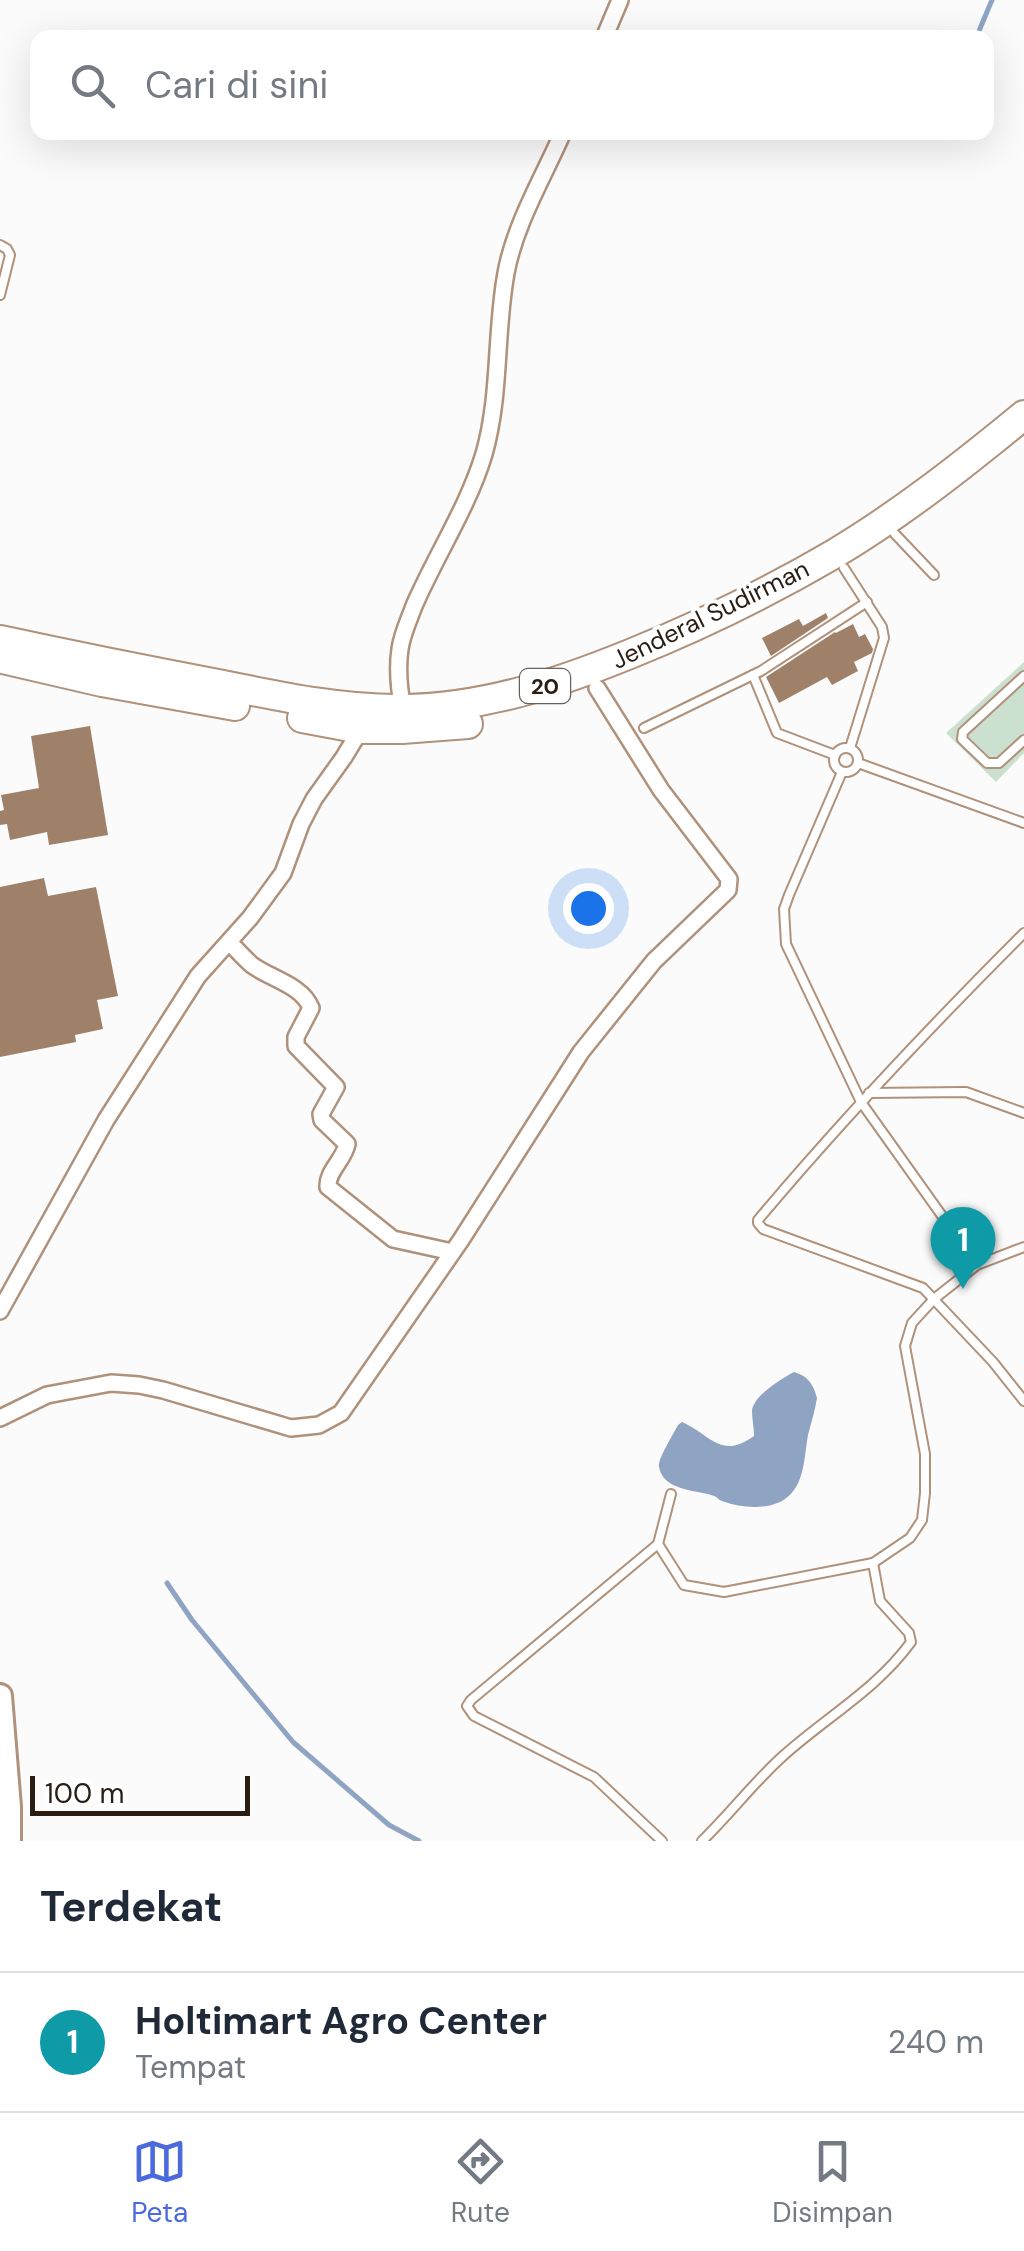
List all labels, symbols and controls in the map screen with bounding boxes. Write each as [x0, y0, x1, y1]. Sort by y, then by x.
search box [30, 30, 994, 140]
icon: search [65, 58, 120, 113]
text: Cari di sini [145, 60, 328, 110]
street label: Jenderal Sudirman [606, 552, 815, 677]
road number: 20 [520, 669, 570, 703]
your location [563, 883, 614, 934]
pin: 1 [930, 1206, 996, 1289]
scale bar [30, 1771, 250, 1816]
text: 100 m [45, 1775, 124, 1812]
text: Terdekat [40, 1879, 222, 1934]
text: Holtimart Agro Center [135, 1996, 547, 2046]
text: 1 [67, 2021, 78, 2063]
text: 240 m [888, 2021, 984, 2063]
text: Tempat [135, 2046, 246, 2088]
tab: Peta [131, 2134, 188, 2231]
tab: Rute [451, 2134, 510, 2231]
tab: Disimpan [772, 2134, 893, 2231]

